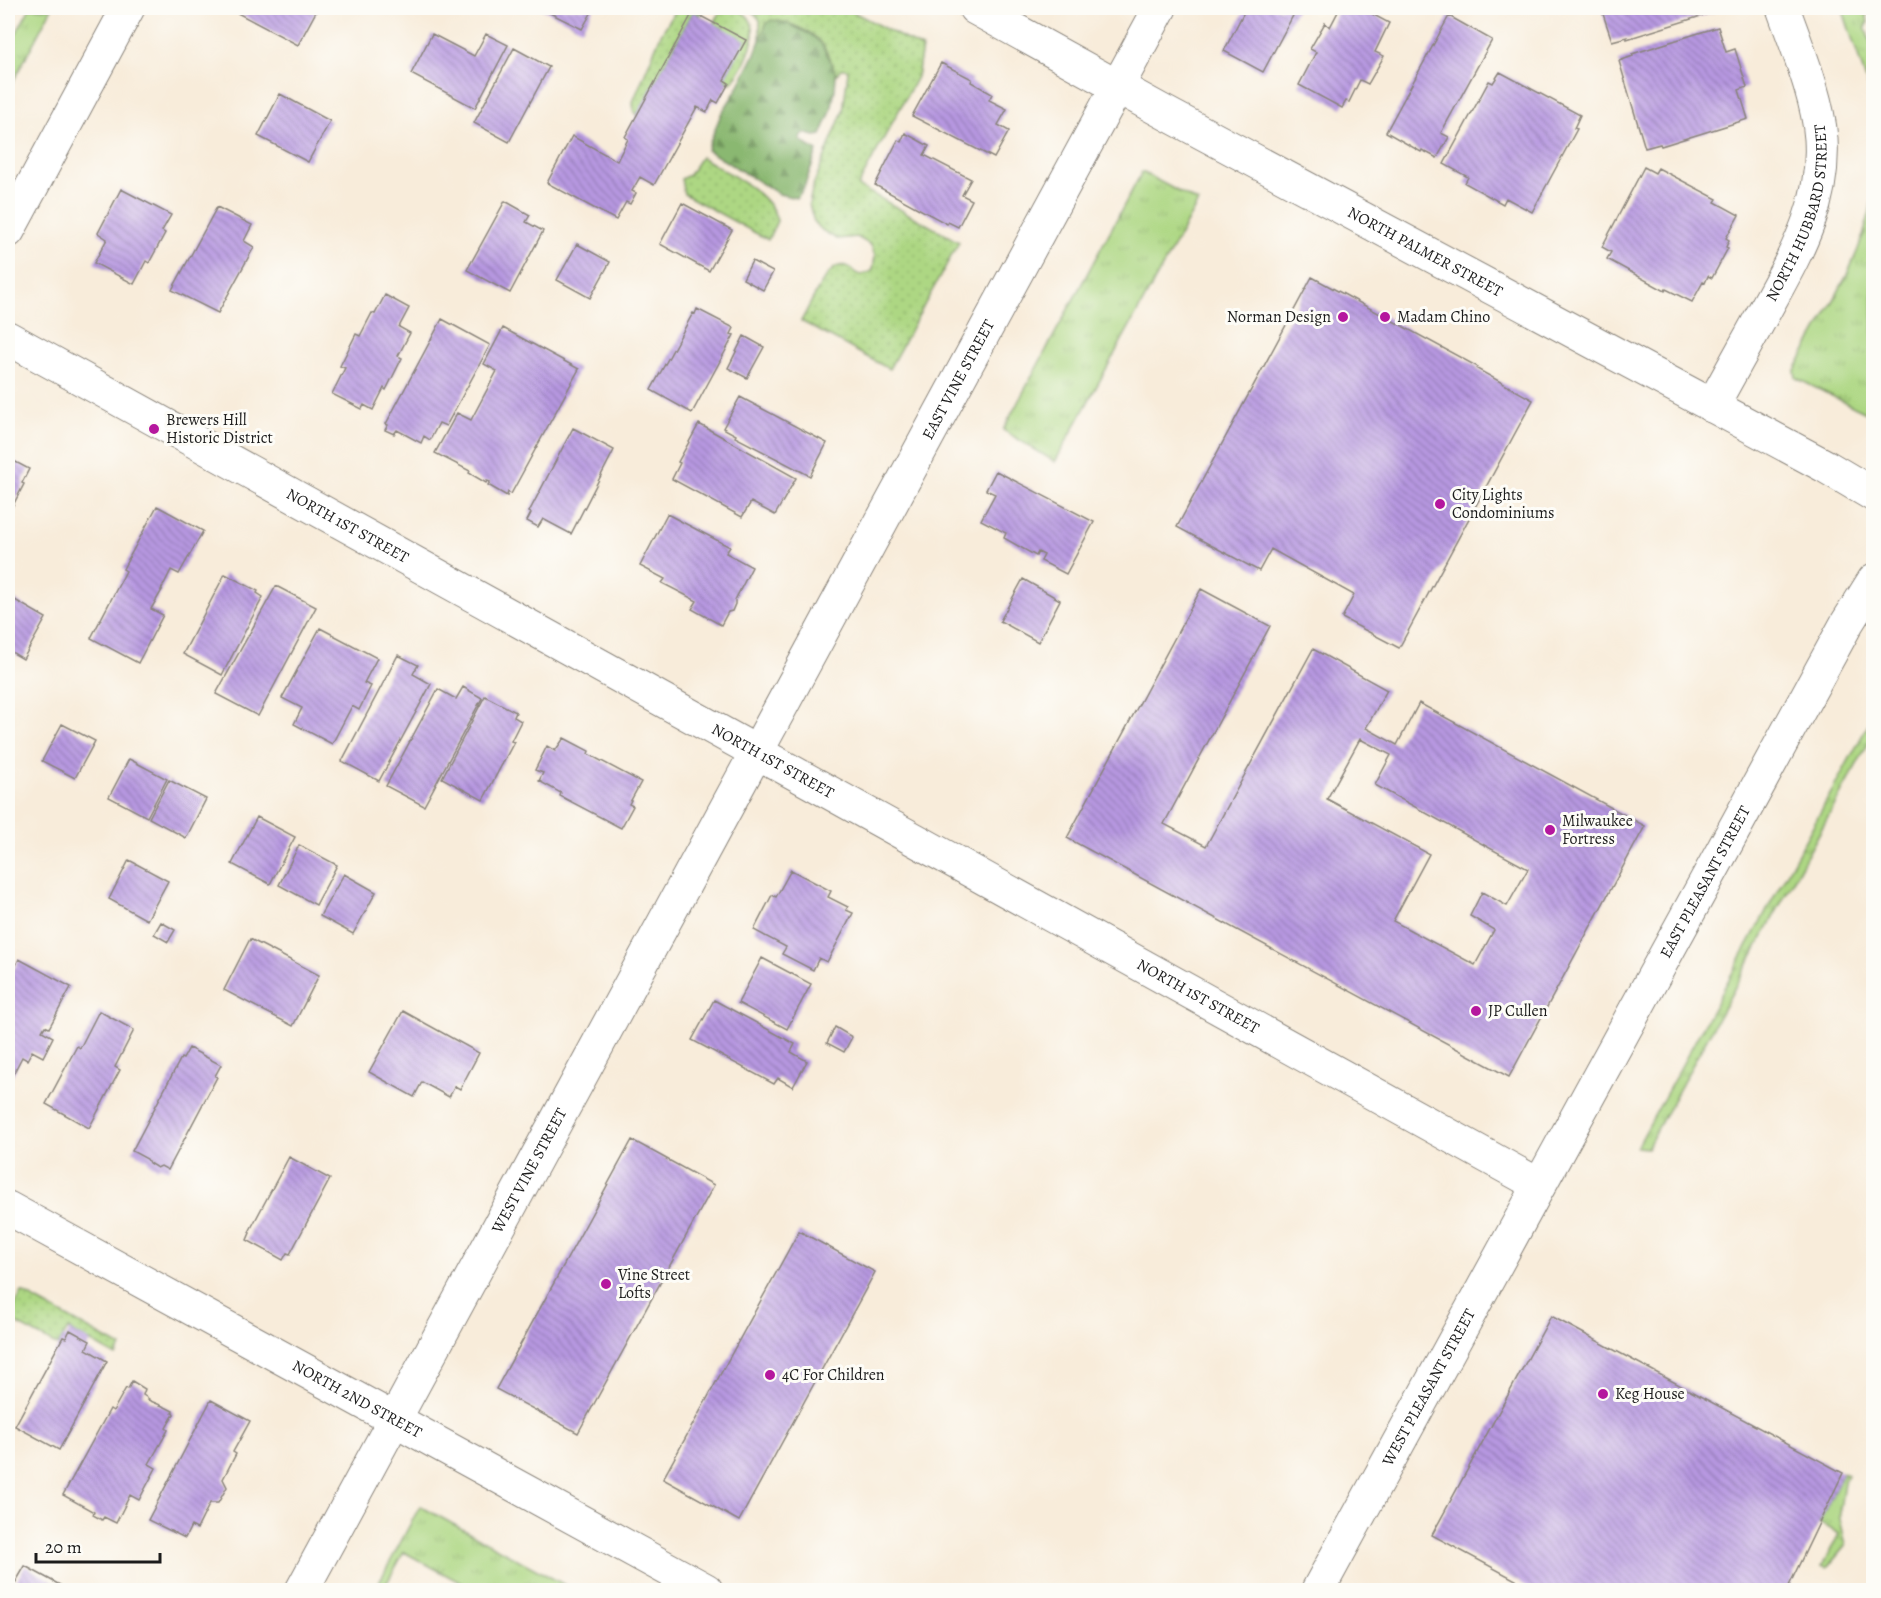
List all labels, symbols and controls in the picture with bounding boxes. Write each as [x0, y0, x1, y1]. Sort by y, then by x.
street label: NORTH HUBBARD STREET [1761, 123, 1832, 305]
street label: NORTH PALMER STREET [1344, 201, 1507, 303]
place label: Norman Design [1227, 306, 1331, 328]
place label: Madam Chino [1397, 306, 1490, 328]
marker: Norman Design [1336, 310, 1350, 324]
marker: Madam Chino [1378, 310, 1392, 324]
street label: EAST VINE STREET [917, 315, 1000, 444]
place label: Brewers Hill Historic District [166, 409, 273, 449]
marker: Brewers Hill Historic District [147, 422, 161, 436]
street label: NORTH 1ST STREET [282, 483, 413, 569]
place label: City Lights Condominiums [1452, 484, 1555, 524]
marker: City Lights Condominiums [1433, 497, 1447, 511]
street label: NORTH 1ST STREET [708, 718, 838, 804]
street label: EAST PLEASANT STREET [1655, 802, 1756, 962]
place label: Milwaukee Fortress [1562, 810, 1633, 850]
marker: Milwaukee Fortress [1543, 823, 1557, 837]
street label: NORTH 1ST STREET [1133, 954, 1263, 1039]
place label: JP Cullen [1488, 1000, 1548, 1022]
marker: JP Cullen [1469, 1004, 1483, 1018]
street label: WEST VINE STREET [486, 1104, 572, 1238]
place label: Vine Street Lofts [617, 1264, 690, 1304]
marker: Vine Street Lofts [599, 1277, 613, 1291]
street label: WEST PLEASANT STREET [1377, 1305, 1481, 1471]
street label: NORTH 2ND STREET [288, 1355, 426, 1444]
place label: 4C For Children [782, 1364, 885, 1386]
marker: 4C For Children [763, 1368, 777, 1382]
place label: Keg House [1615, 1383, 1685, 1405]
marker: Keg House [1596, 1387, 1610, 1401]
scale bar [36, 1526, 160, 1564]
text: 20 m [45, 1535, 82, 1559]

